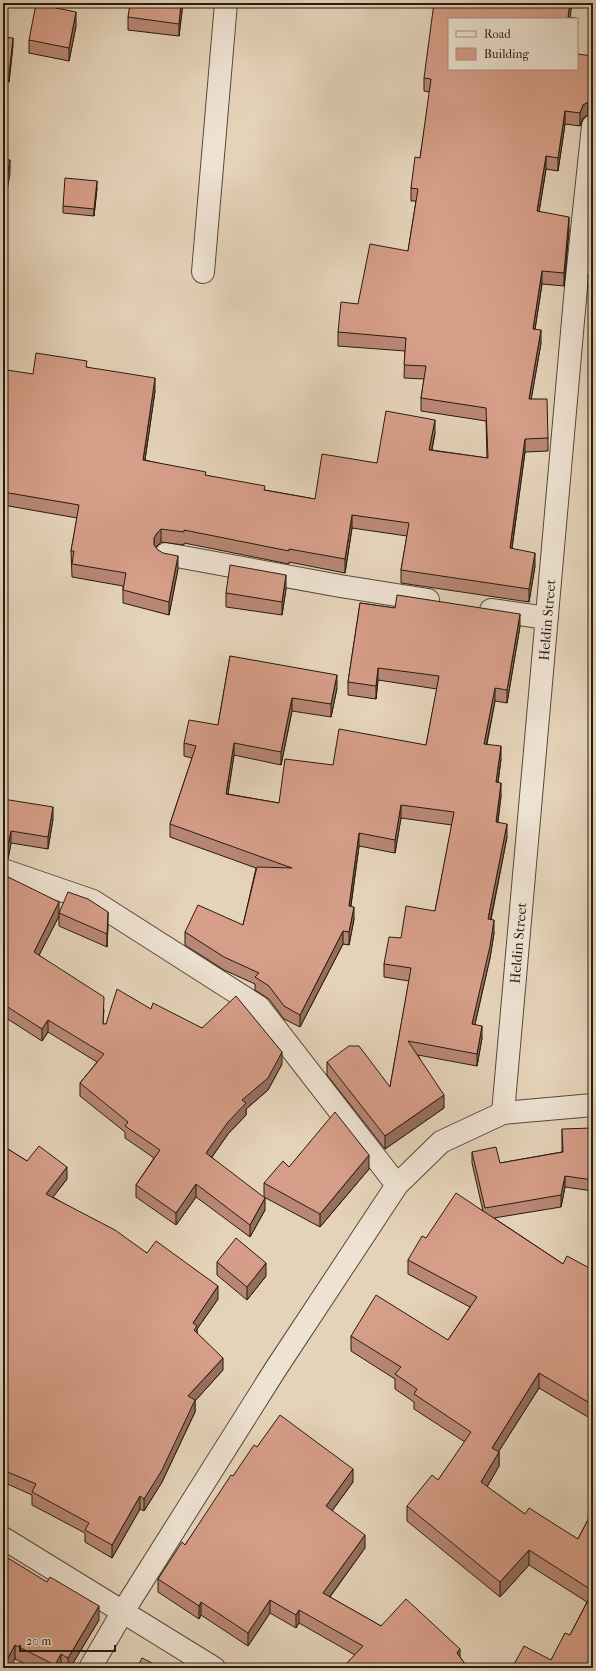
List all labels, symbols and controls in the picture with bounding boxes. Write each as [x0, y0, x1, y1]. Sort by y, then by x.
legend [448, 18, 578, 70]
text: Road [484, 27, 511, 41]
text: Building [484, 47, 529, 61]
street label: Heldin Street [535, 579, 560, 661]
street label: Heldin Street [506, 902, 531, 984]
scale bar [20, 1627, 115, 1653]
text: 20 m [26, 1634, 51, 1648]

